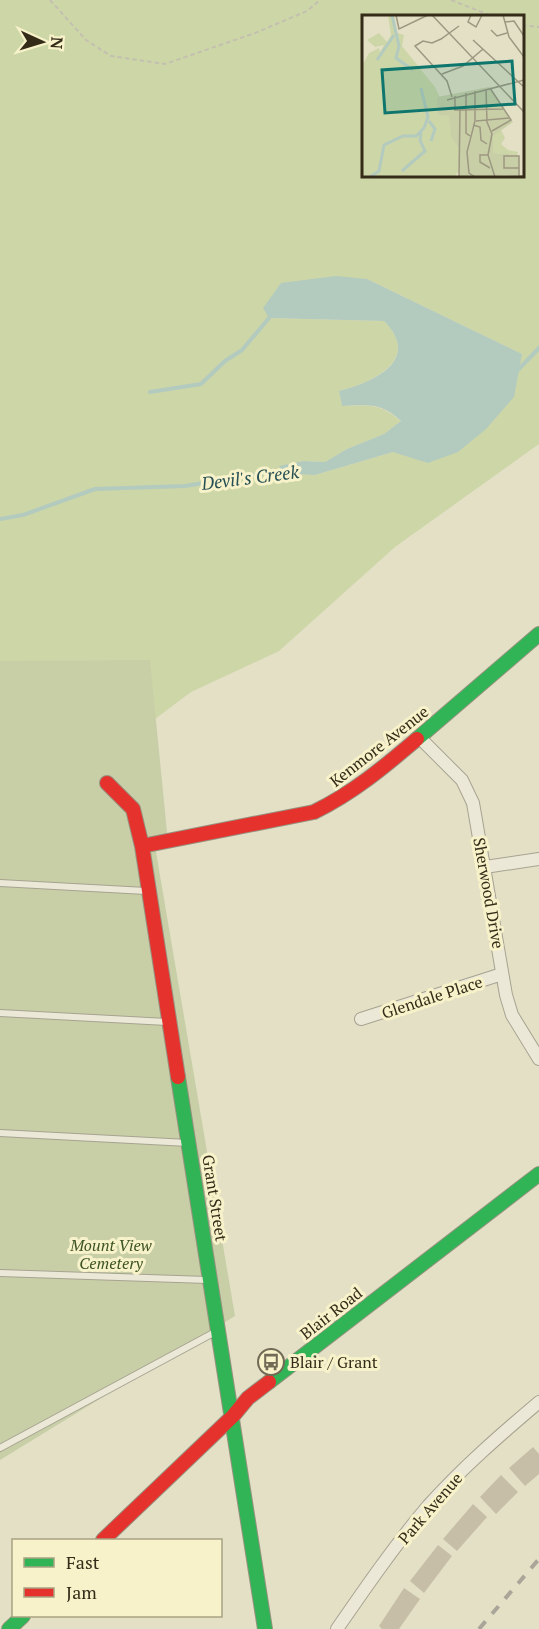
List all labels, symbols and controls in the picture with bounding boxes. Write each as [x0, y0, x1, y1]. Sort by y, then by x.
north arrow [12, 12, 72, 72]
inset map [362, 15, 524, 177]
text: N [46, 36, 68, 50]
water label: Devil's Creek [199, 459, 300, 495]
street label: Kenmore Avenue [325, 700, 433, 792]
street label: Sherwood Drive [468, 836, 510, 950]
street label: Glendale Place [379, 970, 485, 1024]
street label: Grant Street [197, 1153, 233, 1243]
park label: Mount View Cemetery [69, 1234, 153, 1274]
street label: Blair Road [295, 1282, 367, 1344]
bus stop icon: Blair / Grant [256, 1347, 286, 1377]
place label: Blair / Grant [290, 1351, 378, 1373]
street label: Park Avenue [393, 1468, 467, 1548]
legend [12, 1539, 222, 1617]
text: Fast [66, 1550, 100, 1574]
text: Jam [66, 1580, 97, 1604]

